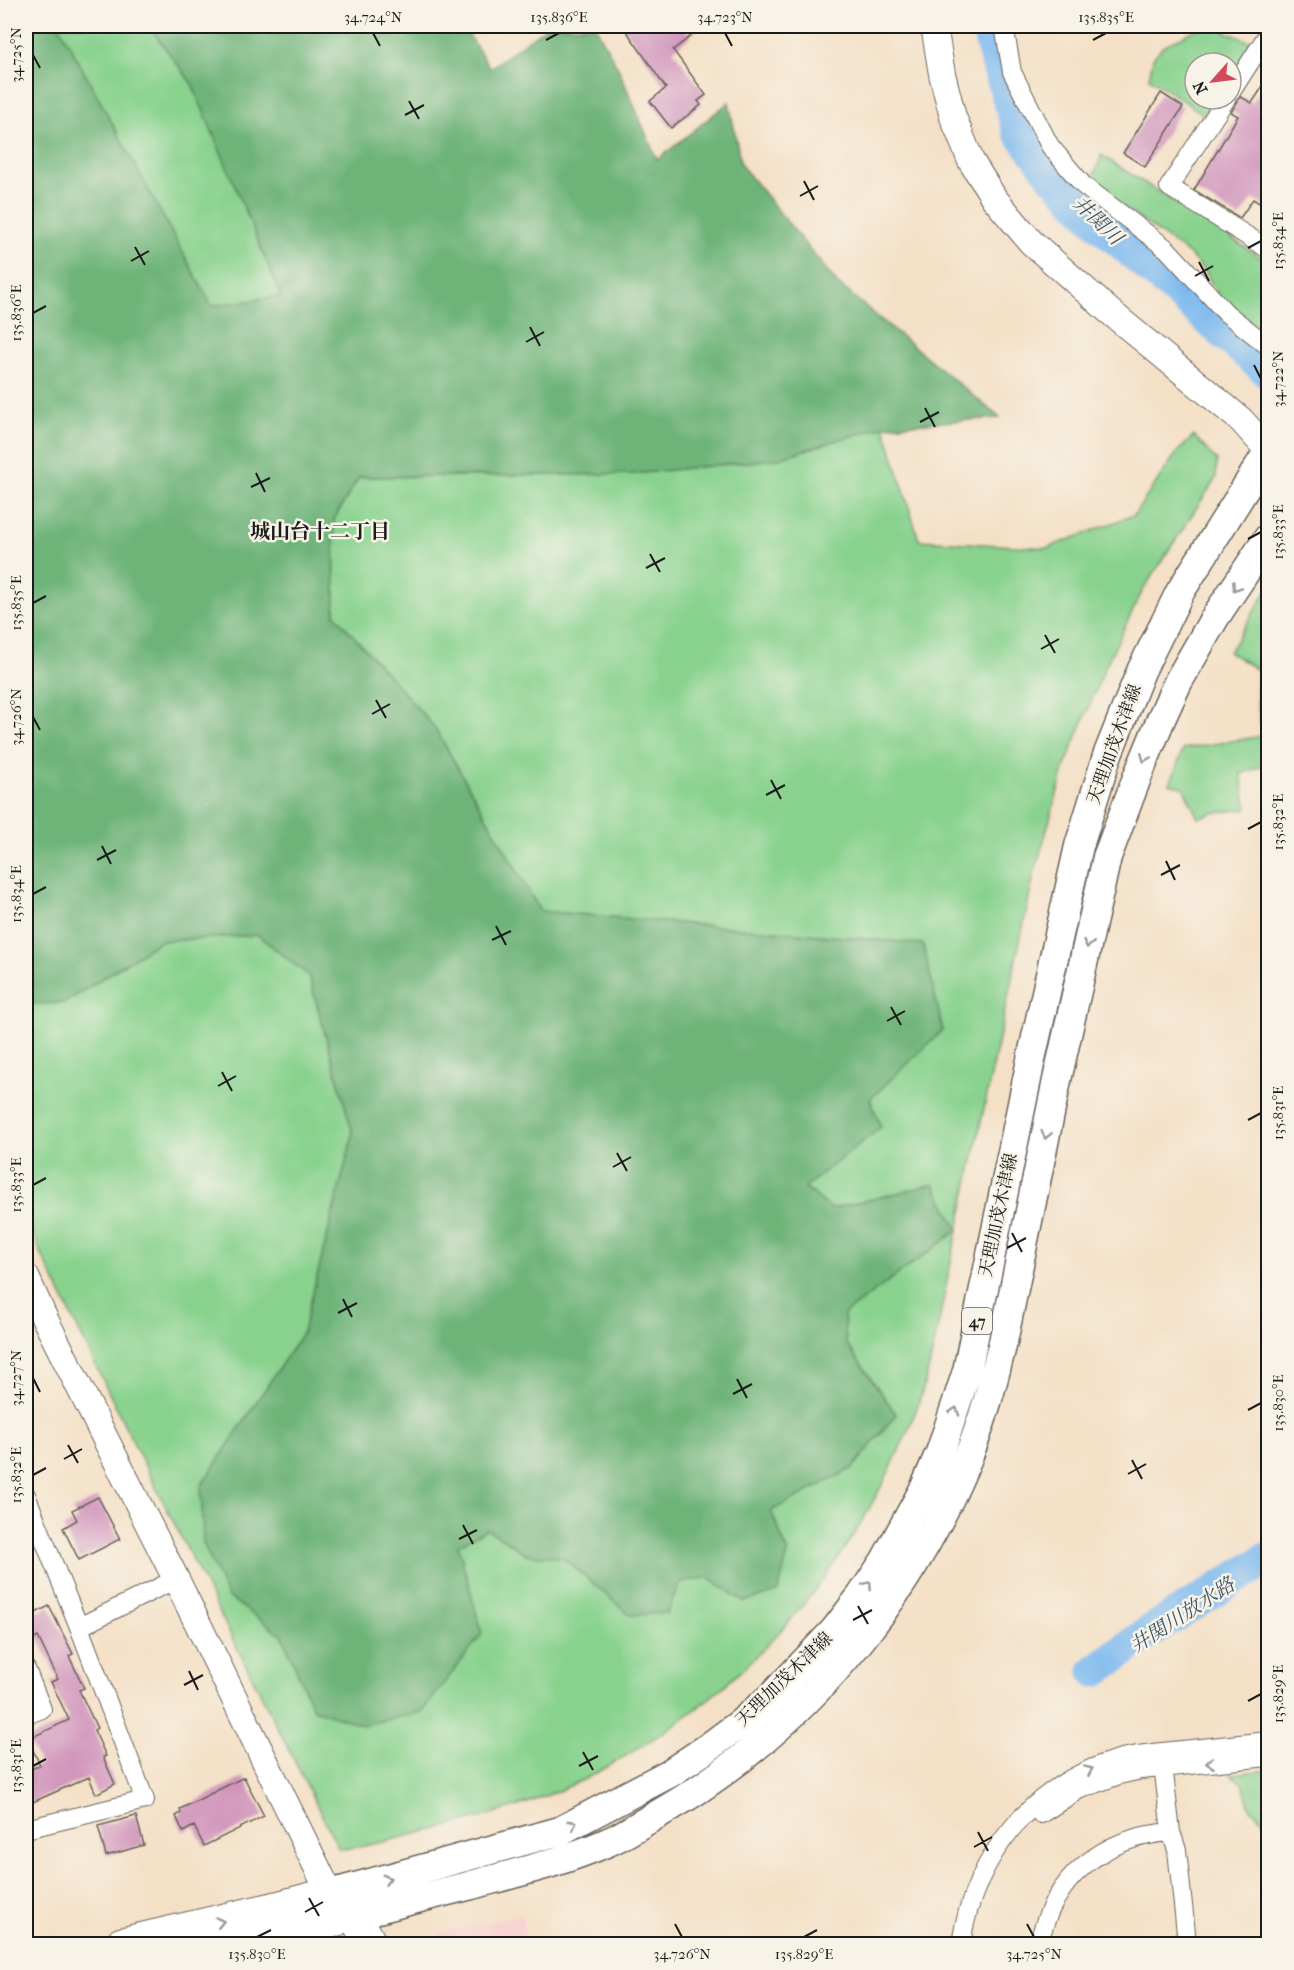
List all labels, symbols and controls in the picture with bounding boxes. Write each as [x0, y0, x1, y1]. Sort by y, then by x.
text: 34.724°N [344, 8, 403, 26]
text: 135.836°E [530, 8, 588, 26]
text: 34.723°N [697, 8, 753, 26]
text: 135.835°E [1078, 8, 1134, 26]
text: 34.725°N [7, 27, 25, 83]
north arrow [1183, 51, 1243, 111]
text: N [1189, 77, 1211, 98]
water label: 井関川 [1068, 191, 1129, 251]
text: 135.834°E [1269, 212, 1287, 270]
text: 135.836°E [7, 284, 25, 342]
text: 34.722°N [1269, 350, 1287, 407]
text: 135.833°E [1269, 504, 1287, 560]
district label: 城山台十二丁目 [250, 520, 390, 543]
text: 135.835°E [7, 575, 25, 631]
one-way arrow [1232, 580, 1243, 591]
street label: 天理加茂木津線 [1083, 681, 1146, 807]
text: 34.726°N [7, 688, 25, 746]
one-way arrow [1140, 752, 1152, 763]
text: 135.832°E [1269, 794, 1287, 850]
text: 135.834°E [7, 865, 25, 923]
one-way arrow [1082, 939, 1095, 949]
text: 135.831°E [1269, 1086, 1287, 1140]
one-way arrow [1040, 1129, 1053, 1139]
street label: 天理加茂木津線 [975, 1151, 1022, 1279]
text: 135.833°E [7, 1157, 25, 1213]
road number: 47 [962, 1308, 992, 1334]
text: 34.727°N [7, 1349, 25, 1406]
text: 135.830°E [1269, 1374, 1287, 1432]
one-way arrow [947, 1406, 960, 1417]
text: 135.832°E [7, 1447, 25, 1503]
water label: 井関川放水路 [1126, 1572, 1241, 1658]
one-way arrow [861, 1581, 872, 1592]
street label: 天理加茂木津線 [732, 1628, 837, 1731]
text: 135.829°E [1269, 1665, 1287, 1723]
text: 135.831°E [7, 1739, 25, 1793]
one-way arrow [1206, 1756, 1215, 1769]
one-way arrow [1083, 1765, 1094, 1777]
one-way arrow [567, 1820, 578, 1831]
one-way arrow [381, 1874, 392, 1886]
one-way arrow [214, 1916, 224, 1929]
text: 135.830°E [228, 1945, 286, 1963]
text: 34.726°N [653, 1945, 711, 1963]
text: 135.829°E [775, 1945, 833, 1963]
text: 34.725°N [1006, 1945, 1062, 1963]

